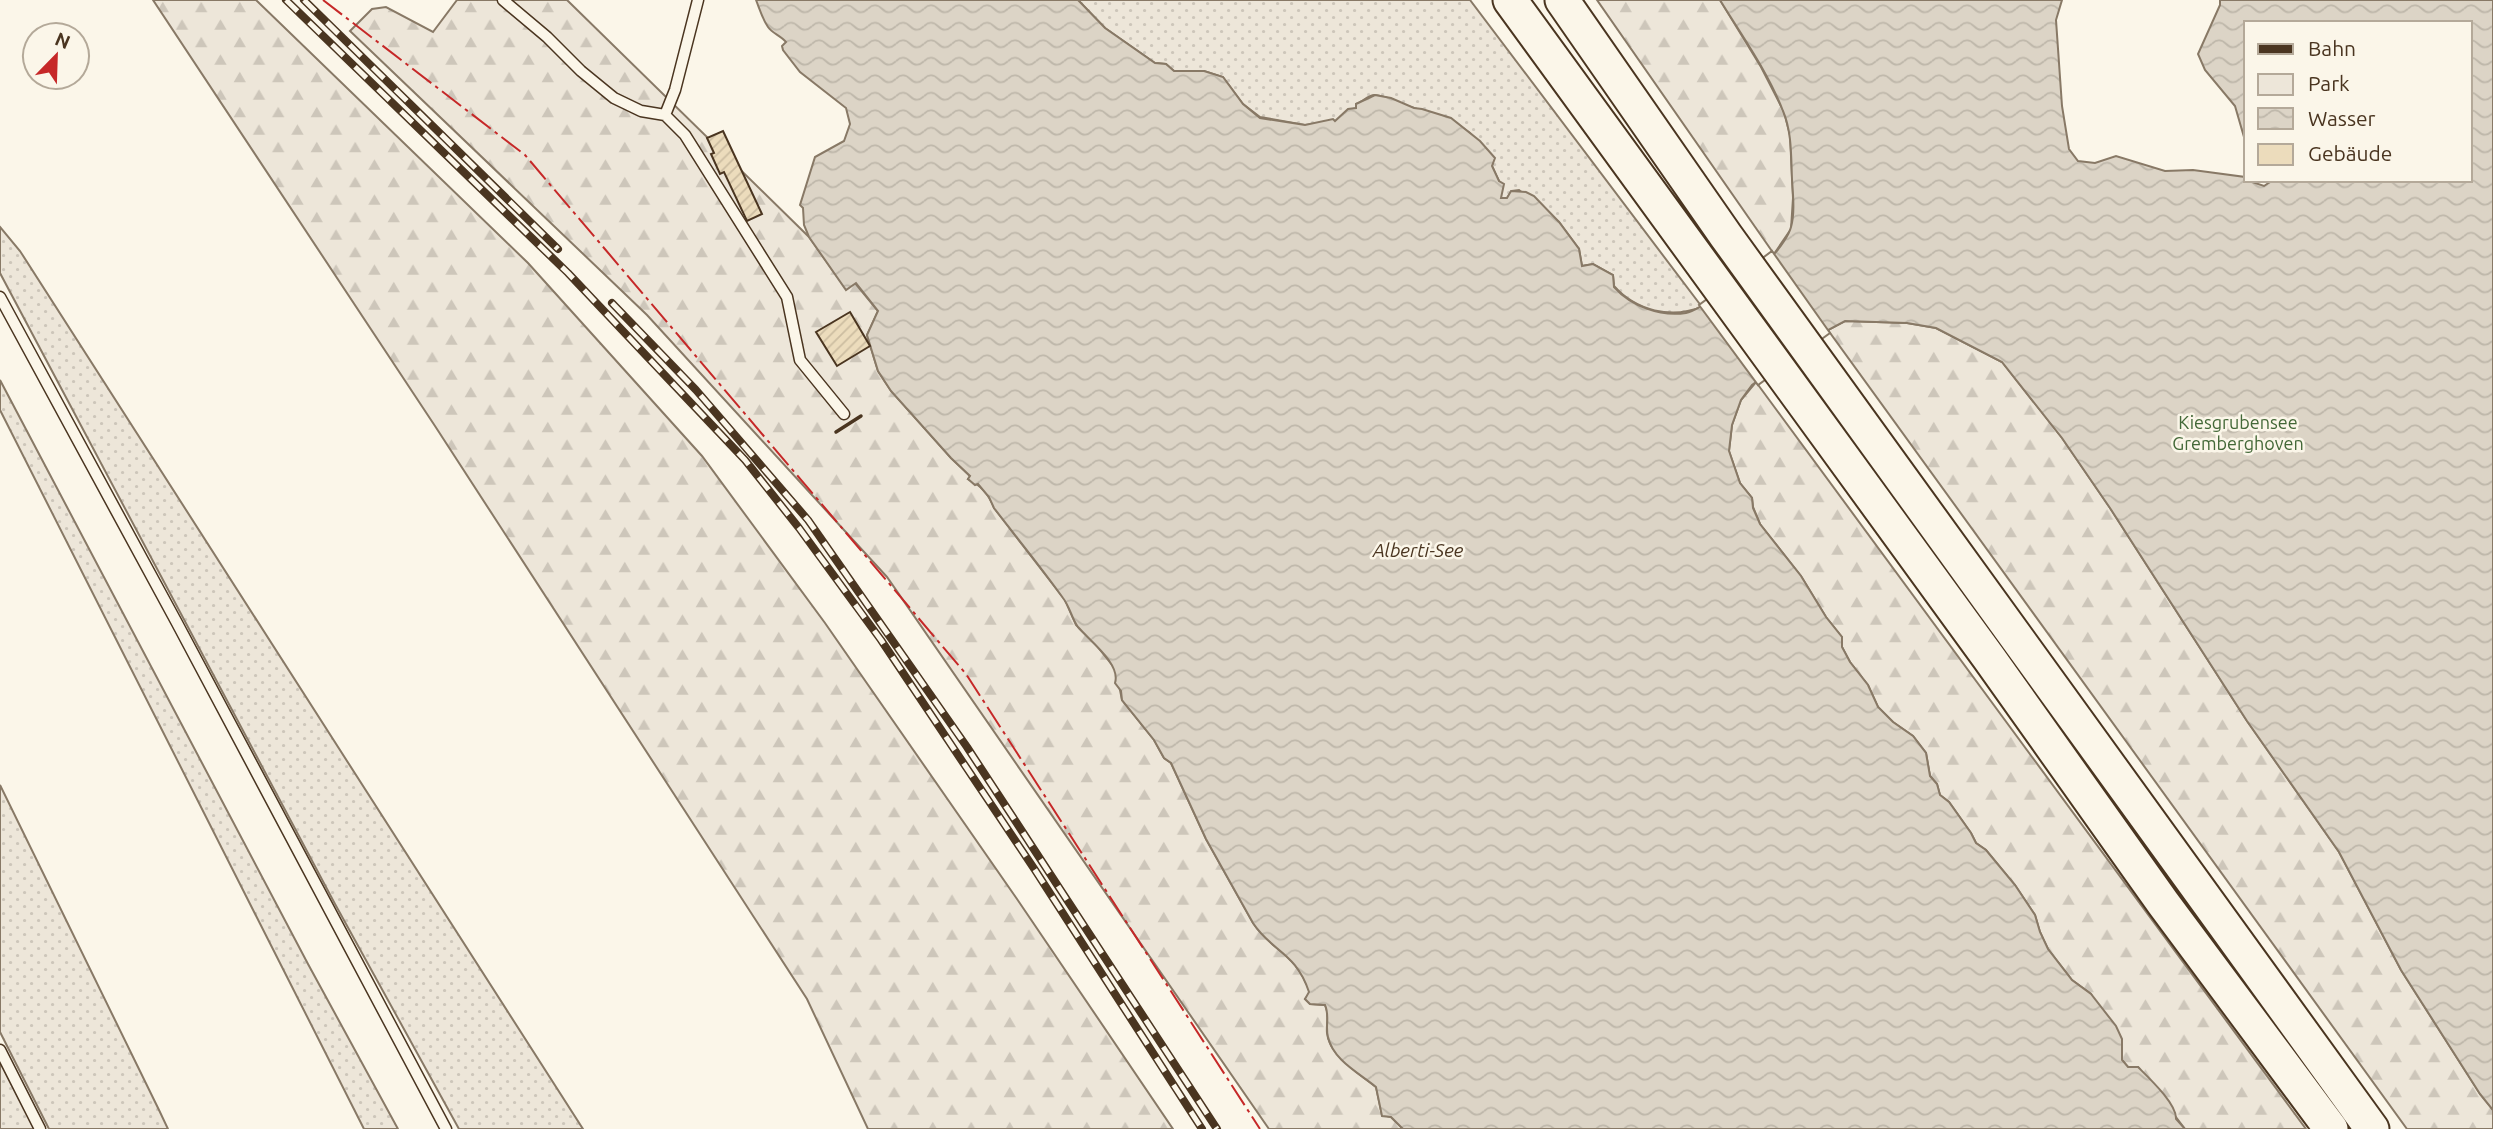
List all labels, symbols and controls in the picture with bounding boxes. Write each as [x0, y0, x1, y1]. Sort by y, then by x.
north arrow [21, 21, 91, 91]
legend [2244, 21, 2472, 182]
text: N [52, 27, 73, 53]
text: Bahn [2308, 36, 2356, 60]
text: Park [2308, 71, 2350, 95]
text: Wasser [2308, 106, 2376, 130]
text: Gebäude [2308, 141, 2392, 165]
park label: Kiesgrubensee Gremberghoven [2172, 412, 2304, 453]
water label: Alberti-See [1372, 539, 1464, 561]

